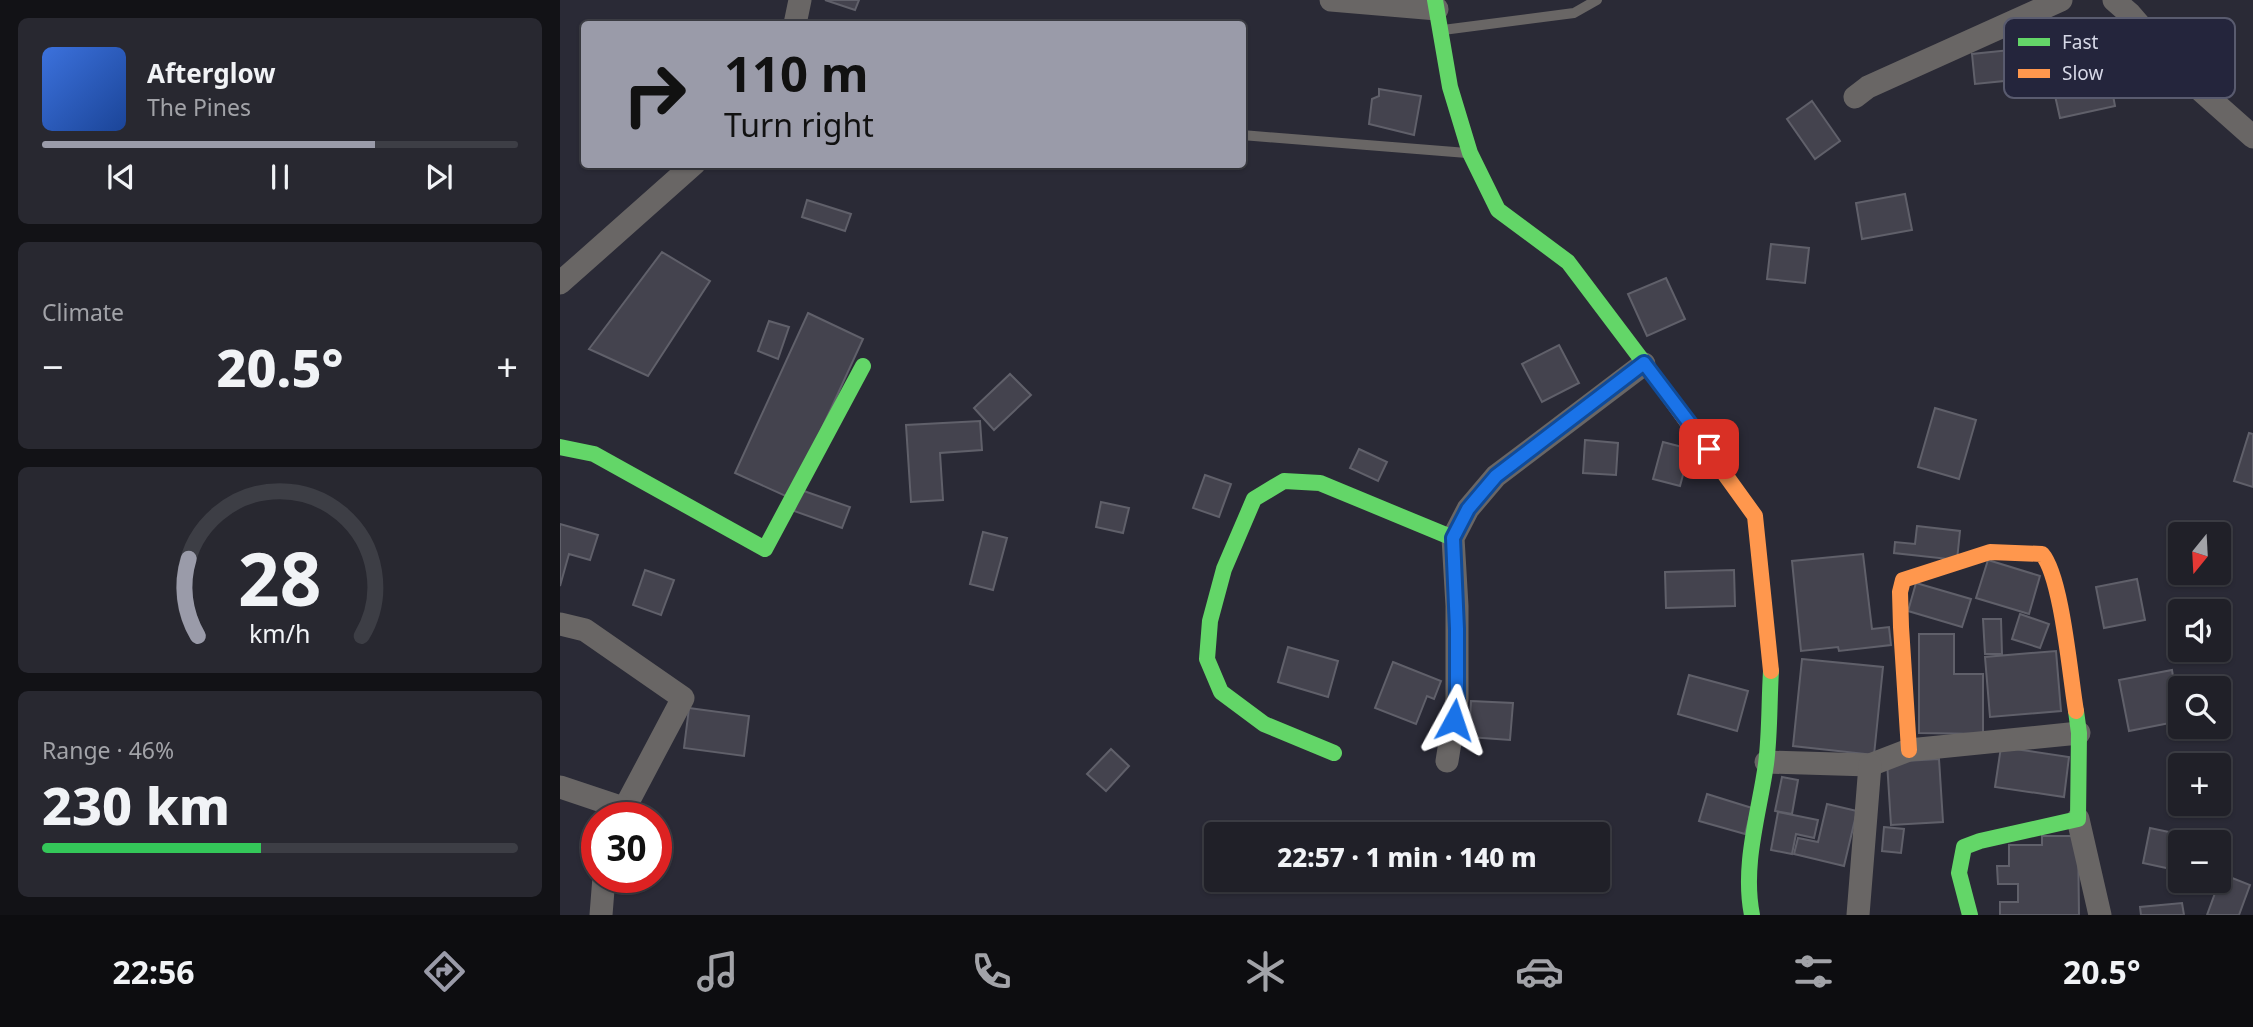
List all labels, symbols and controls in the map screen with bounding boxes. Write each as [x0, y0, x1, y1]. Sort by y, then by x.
legend [2004, 18, 2235, 98]
text: Fast [2062, 29, 2099, 55]
text: 110 m [724, 40, 869, 106]
icon: right [609, 49, 700, 140]
text: Afterglow [147, 55, 275, 91]
text: Slow [2062, 60, 2103, 86]
text: The Pines [147, 91, 251, 123]
text: Turn right [724, 103, 874, 146]
icon: previous [102, 158, 140, 196]
icon: pause [261, 158, 299, 196]
icon: next [420, 158, 458, 196]
text: Climate [42, 296, 124, 328]
text: 20.5° [217, 331, 343, 402]
text: − [42, 340, 64, 392]
text: + [496, 340, 518, 392]
pin [1679, 419, 1739, 479]
icon: arrive [1690, 430, 1728, 468]
north arrow [2168, 522, 2231, 584]
map controls [2168, 522, 2231, 893]
text: 28 [238, 528, 322, 627]
button: sound [2168, 599, 2231, 662]
text: km/h [249, 615, 311, 649]
button: search [2168, 676, 2231, 739]
position arrow [1417, 683, 1491, 757]
text: Range · 46% [42, 734, 174, 766]
button: + [2168, 753, 2231, 816]
text: 230 km [42, 769, 230, 840]
speed limit sign: 30 [581, 802, 672, 893]
button: − [2168, 830, 2231, 893]
text: 22:57 · 1 min · 140 m [1277, 839, 1537, 875]
icon: directions [420, 947, 469, 996]
icon: music [693, 947, 742, 996]
icon: phone [967, 947, 1016, 996]
icon: climate [1241, 947, 1290, 996]
icon: car [1515, 947, 1564, 996]
icon: filters [1789, 947, 1838, 996]
text: 22:56 [112, 950, 195, 993]
text: 20.5° [2063, 950, 2141, 993]

